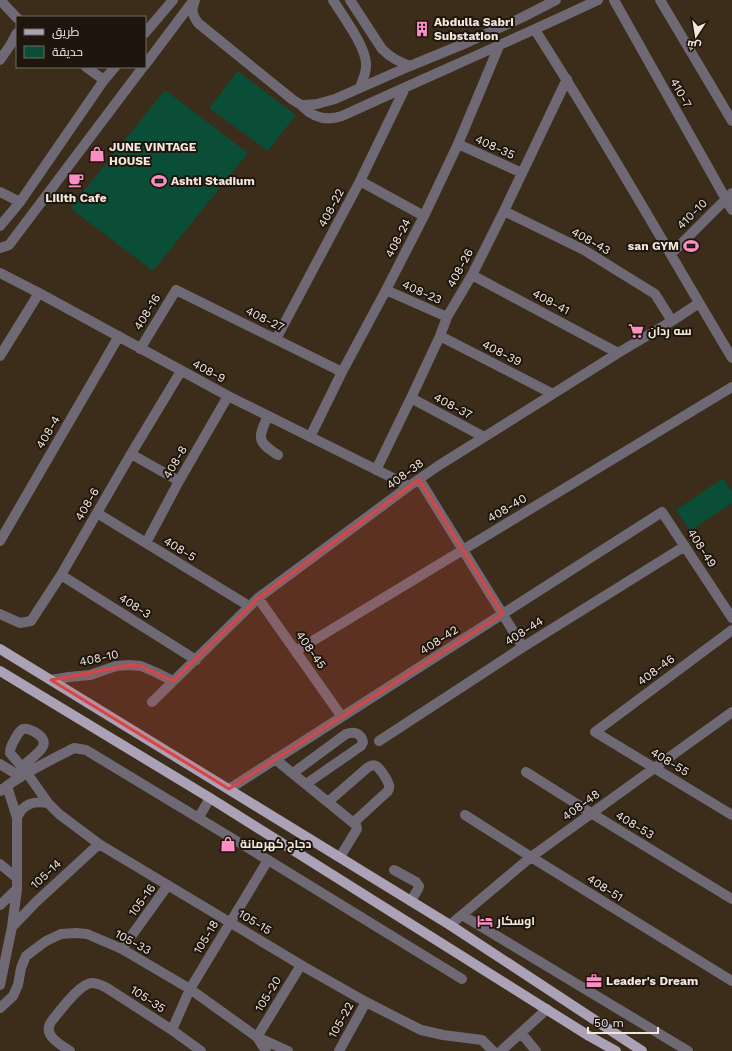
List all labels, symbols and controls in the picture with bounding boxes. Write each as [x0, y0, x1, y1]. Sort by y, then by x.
place label: Abdulla Sabri Substation [434, 15, 514, 43]
legend [16, 16, 146, 68]
north arrow [676, 16, 716, 56]
building icon: Abdulla Sabri Substation [413, 20, 431, 38]
text: طريق [52, 25, 80, 39]
text: ش [686, 37, 702, 53]
text: حديقة [52, 45, 83, 59]
street label: 410-7 [667, 76, 695, 110]
street label: 408-35 [473, 132, 517, 162]
place label: JUNE VINTAGE HOUSE [109, 140, 197, 168]
shop icon: JUNE VINTAGE HOUSE [88, 145, 106, 163]
cafe icon: Lilith Cafe [67, 171, 85, 189]
sports icon: Ashti Stadium [150, 172, 168, 190]
place label: Ashti Stadium [171, 174, 255, 188]
street label: 408-22 [315, 186, 347, 230]
place label: Lilith Cafe [45, 191, 107, 205]
street label: 410-10 [674, 196, 710, 232]
street label: 408-24 [382, 216, 414, 260]
street label: 408-43 [569, 225, 613, 257]
sports icon: san GYM [682, 237, 700, 255]
place label: san GYM [628, 239, 679, 253]
street label: 408-26 [444, 246, 476, 290]
street label: 408-23 [400, 277, 444, 307]
street label: 408-41 [530, 286, 572, 318]
street label: 408-16 [131, 291, 163, 333]
street label: 408-27 [243, 304, 287, 334]
supermarket icon: سه ردان [627, 322, 645, 340]
place label: سه ردان [648, 324, 692, 339]
street label: 408-39 [480, 337, 524, 369]
street label: 408-9 [190, 356, 228, 386]
street label: 408-37 [431, 390, 475, 422]
street label: 408-4 [33, 413, 63, 451]
street label: 408-8 [160, 443, 190, 481]
street label: 408-38 [384, 456, 426, 492]
street label: 408-6 [72, 485, 102, 523]
street label: 408-40 [485, 491, 529, 525]
street label: 408-49 [684, 526, 720, 570]
street label: 408-5 [161, 534, 199, 564]
street label: 408-3 [116, 591, 154, 621]
street label: 408-44 [502, 614, 546, 648]
street label: 408-42 [417, 623, 461, 657]
street label: 408-45 [293, 629, 329, 671]
street label: 408-10 [78, 647, 120, 669]
street label: 408-46 [635, 651, 677, 689]
street label: 408-55 [648, 745, 692, 779]
street label: 408-48 [559, 787, 603, 823]
street label: 408-53 [613, 808, 657, 842]
shop icon: دجاج كهرمانة [219, 835, 237, 853]
place label: دجاج كهرمانة [240, 837, 311, 853]
street label: 105-14 [28, 856, 64, 892]
street label: 408-51 [584, 871, 626, 905]
street label: 105-16 [126, 881, 158, 919]
street label: 105-15 [236, 907, 274, 937]
hotel icon: اوسكار [476, 912, 494, 930]
place label: اوسكار [496, 914, 535, 929]
street label: 105-18 [191, 918, 221, 956]
street label: 105-33 [112, 927, 154, 957]
office icon: Leader's Dream [585, 972, 603, 990]
street label: 105-20 [252, 974, 284, 1014]
place label: Leader's Dream [606, 974, 698, 988]
street label: 105-35 [128, 982, 168, 1016]
street label: 105-22 [325, 1000, 357, 1040]
scale bar [588, 1009, 658, 1035]
text: 50 m [594, 1016, 624, 1030]

